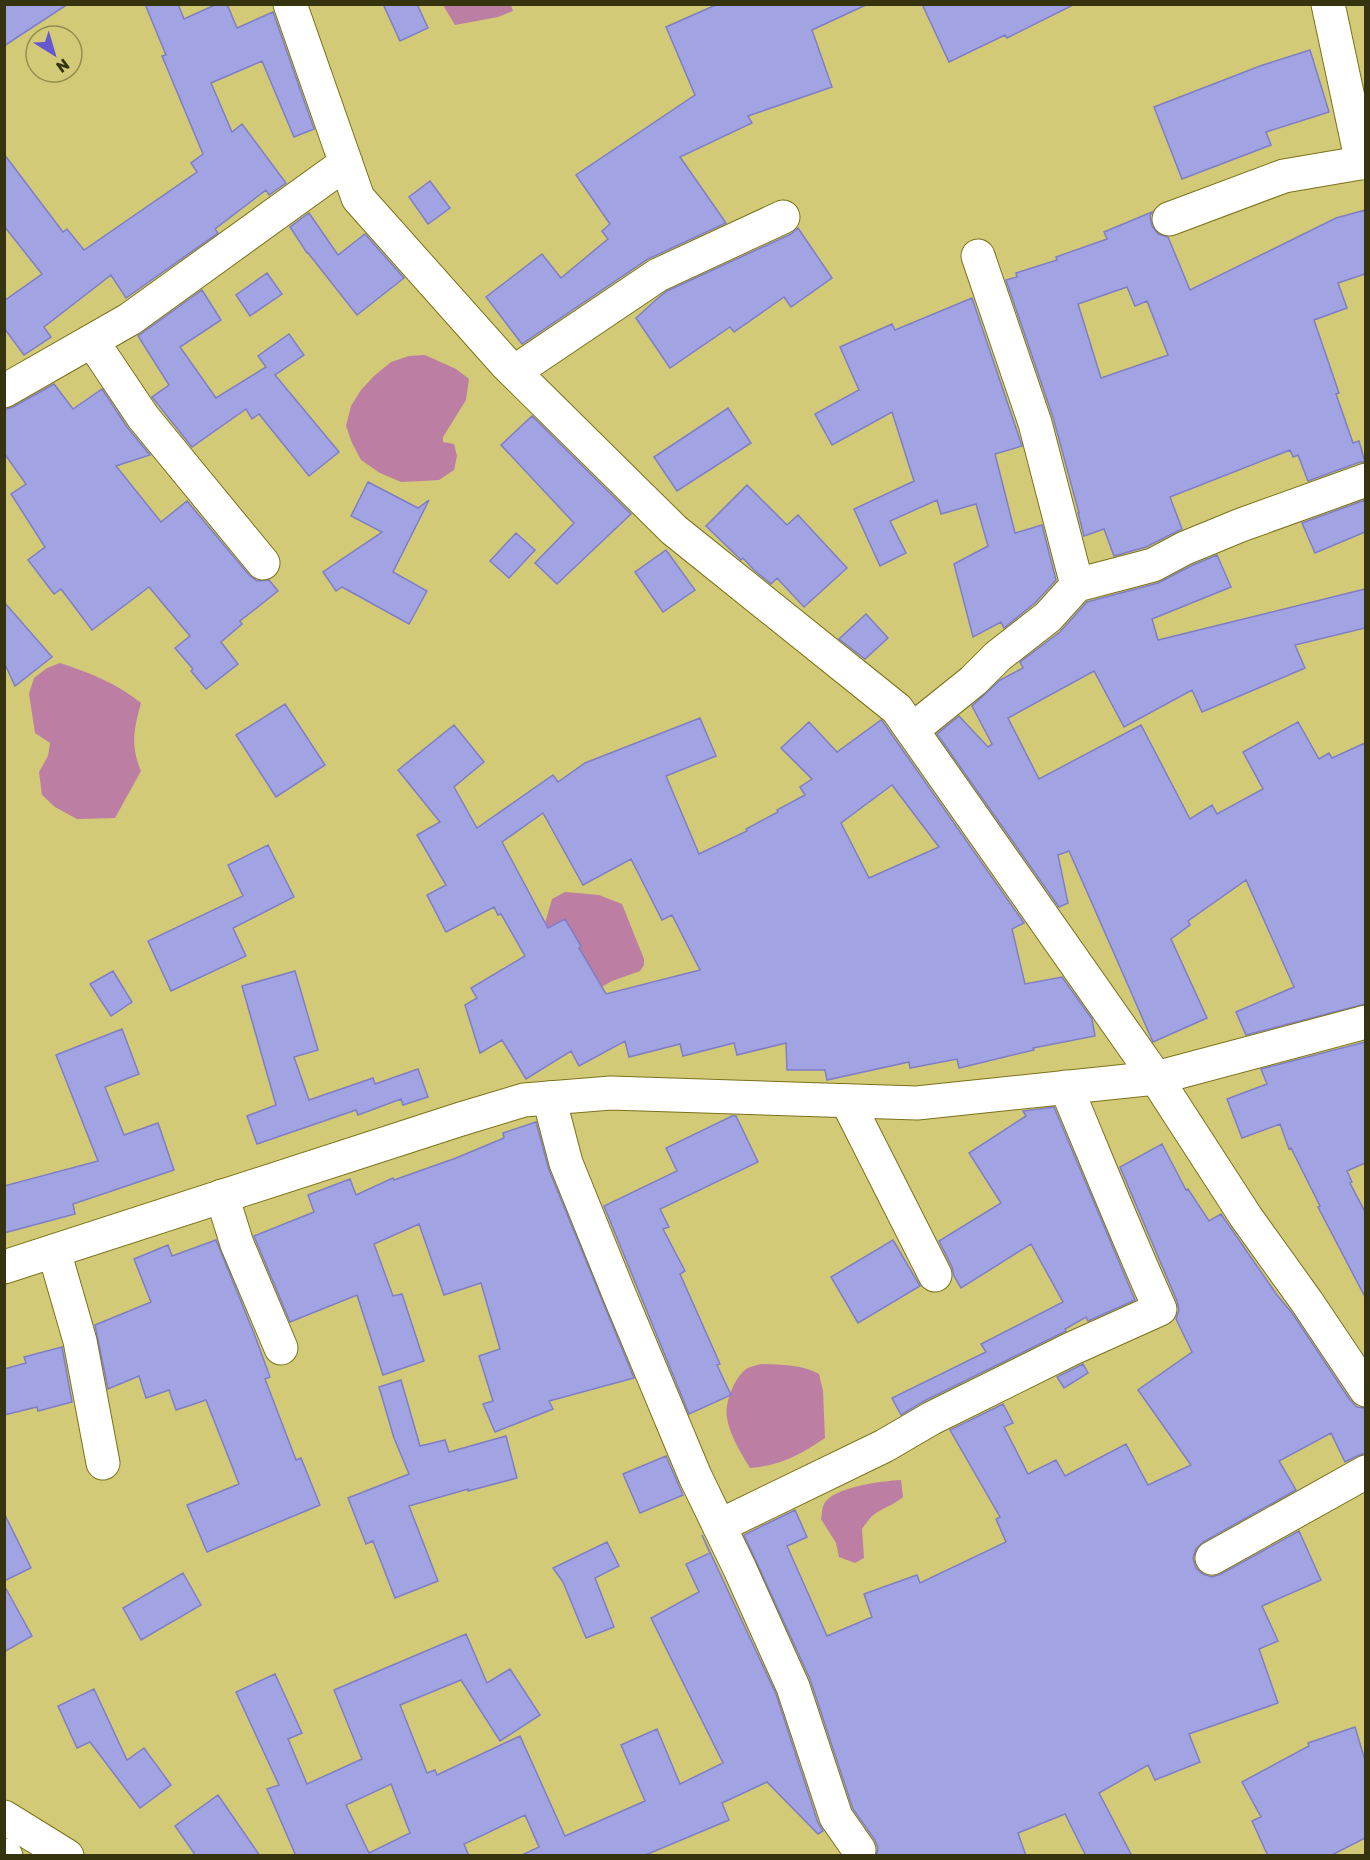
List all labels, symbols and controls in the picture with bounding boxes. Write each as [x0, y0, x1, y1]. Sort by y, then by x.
north arrow [24, 24, 84, 84]
text: N [52, 55, 73, 77]

